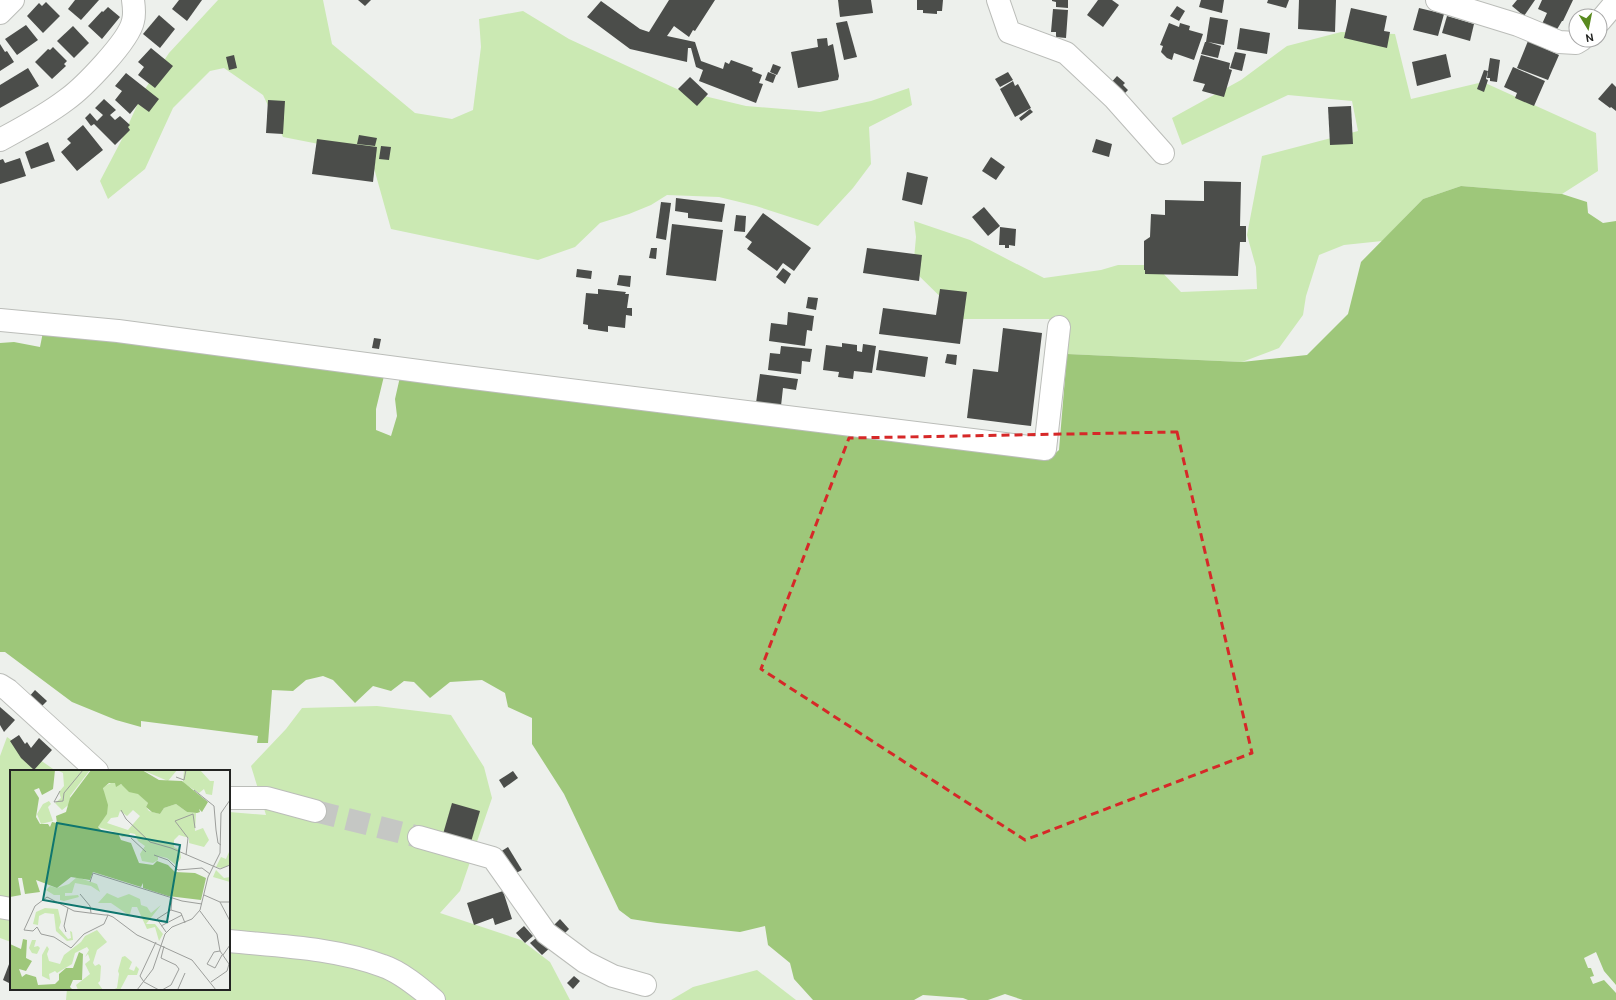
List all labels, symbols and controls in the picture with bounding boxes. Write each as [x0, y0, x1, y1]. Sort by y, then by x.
north arrow [1568, 8, 1608, 48]
text: N [1585, 31, 1595, 44]
inset map [10, 770, 230, 990]

